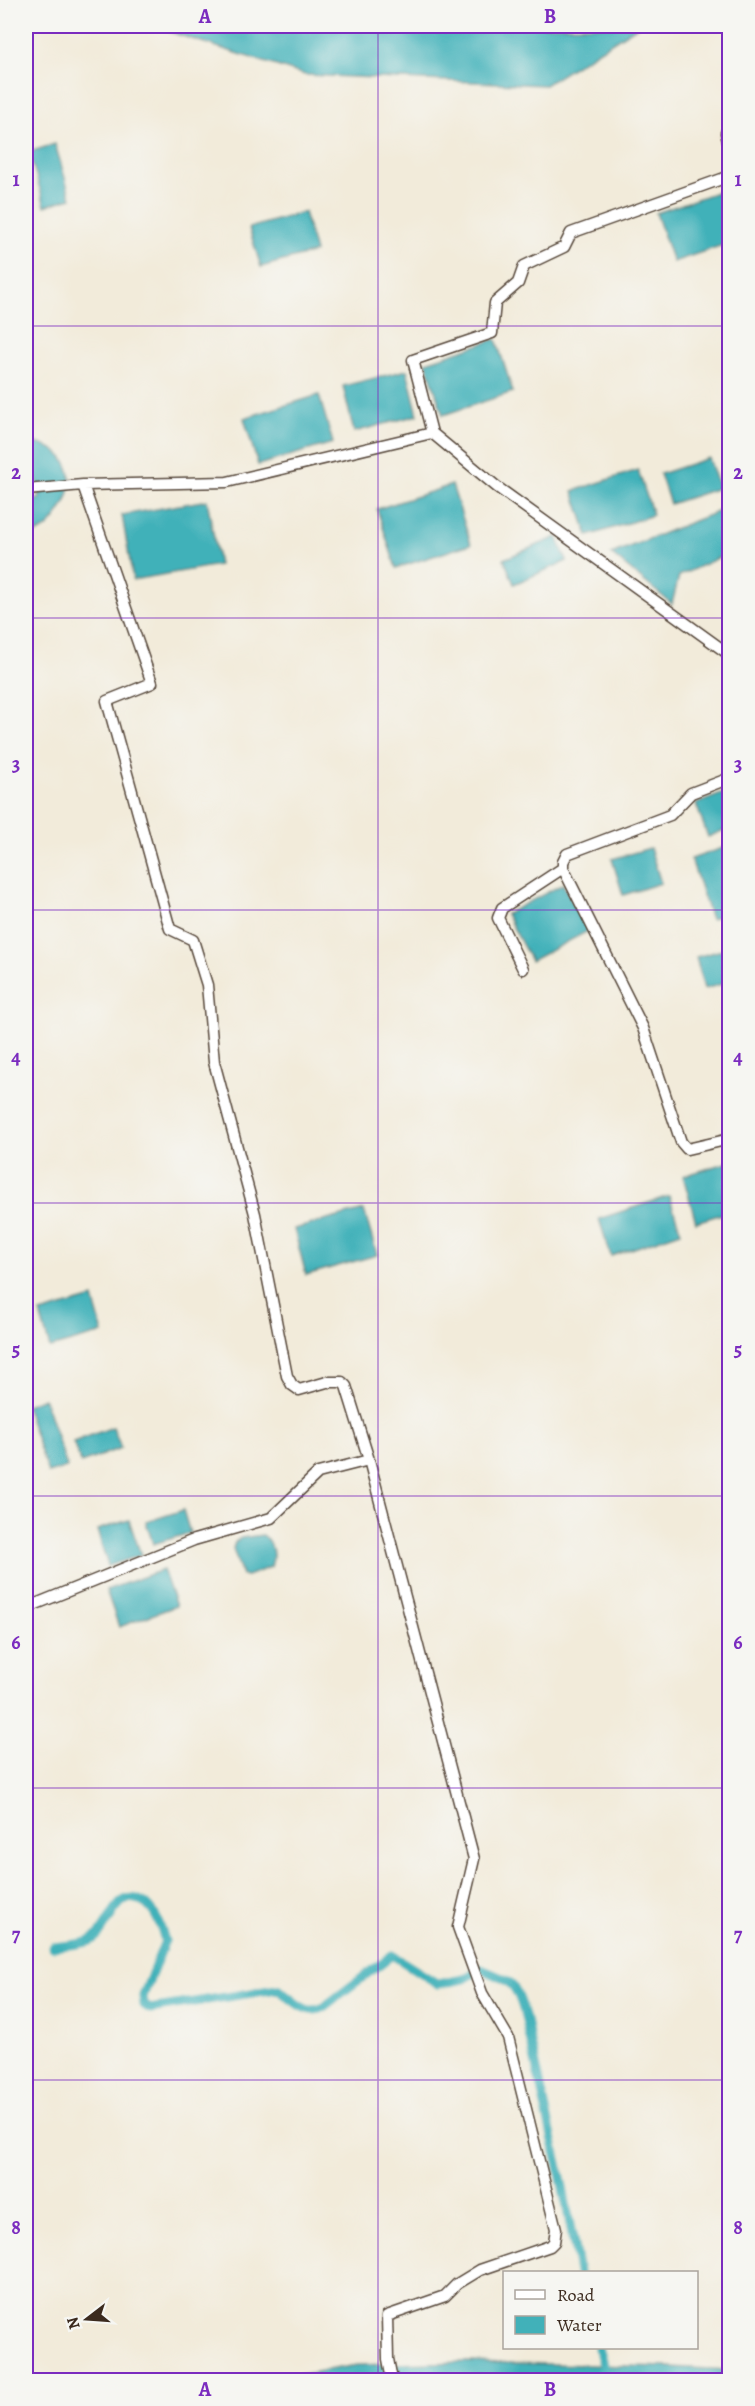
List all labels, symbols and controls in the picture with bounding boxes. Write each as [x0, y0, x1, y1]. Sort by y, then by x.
text: A [198, 3, 212, 30]
text: B [544, 3, 556, 30]
text: 1 [12, 166, 20, 193]
text: 1 [734, 166, 742, 193]
text: 2 [11, 459, 21, 486]
text: 2 [733, 459, 743, 486]
text: 3 [12, 751, 20, 778]
text: 3 [734, 751, 742, 778]
text: 4 [11, 1044, 21, 1071]
text: 4 [733, 1044, 743, 1071]
text: 5 [12, 1336, 20, 1363]
text: 5 [734, 1336, 742, 1363]
text: 6 [11, 1629, 21, 1656]
text: 6 [733, 1629, 743, 1656]
text: 7 [12, 1921, 21, 1948]
text: 7 [734, 1921, 743, 1948]
text: 8 [11, 2214, 21, 2241]
text: 8 [733, 2214, 743, 2241]
legend [503, 2271, 698, 2349]
text: Road [557, 2283, 595, 2307]
north arrow [57, 2289, 117, 2349]
text: Water [556, 2313, 602, 2337]
text: N [61, 2314, 86, 2332]
text: A [198, 2376, 212, 2403]
text: B [544, 2376, 556, 2403]

